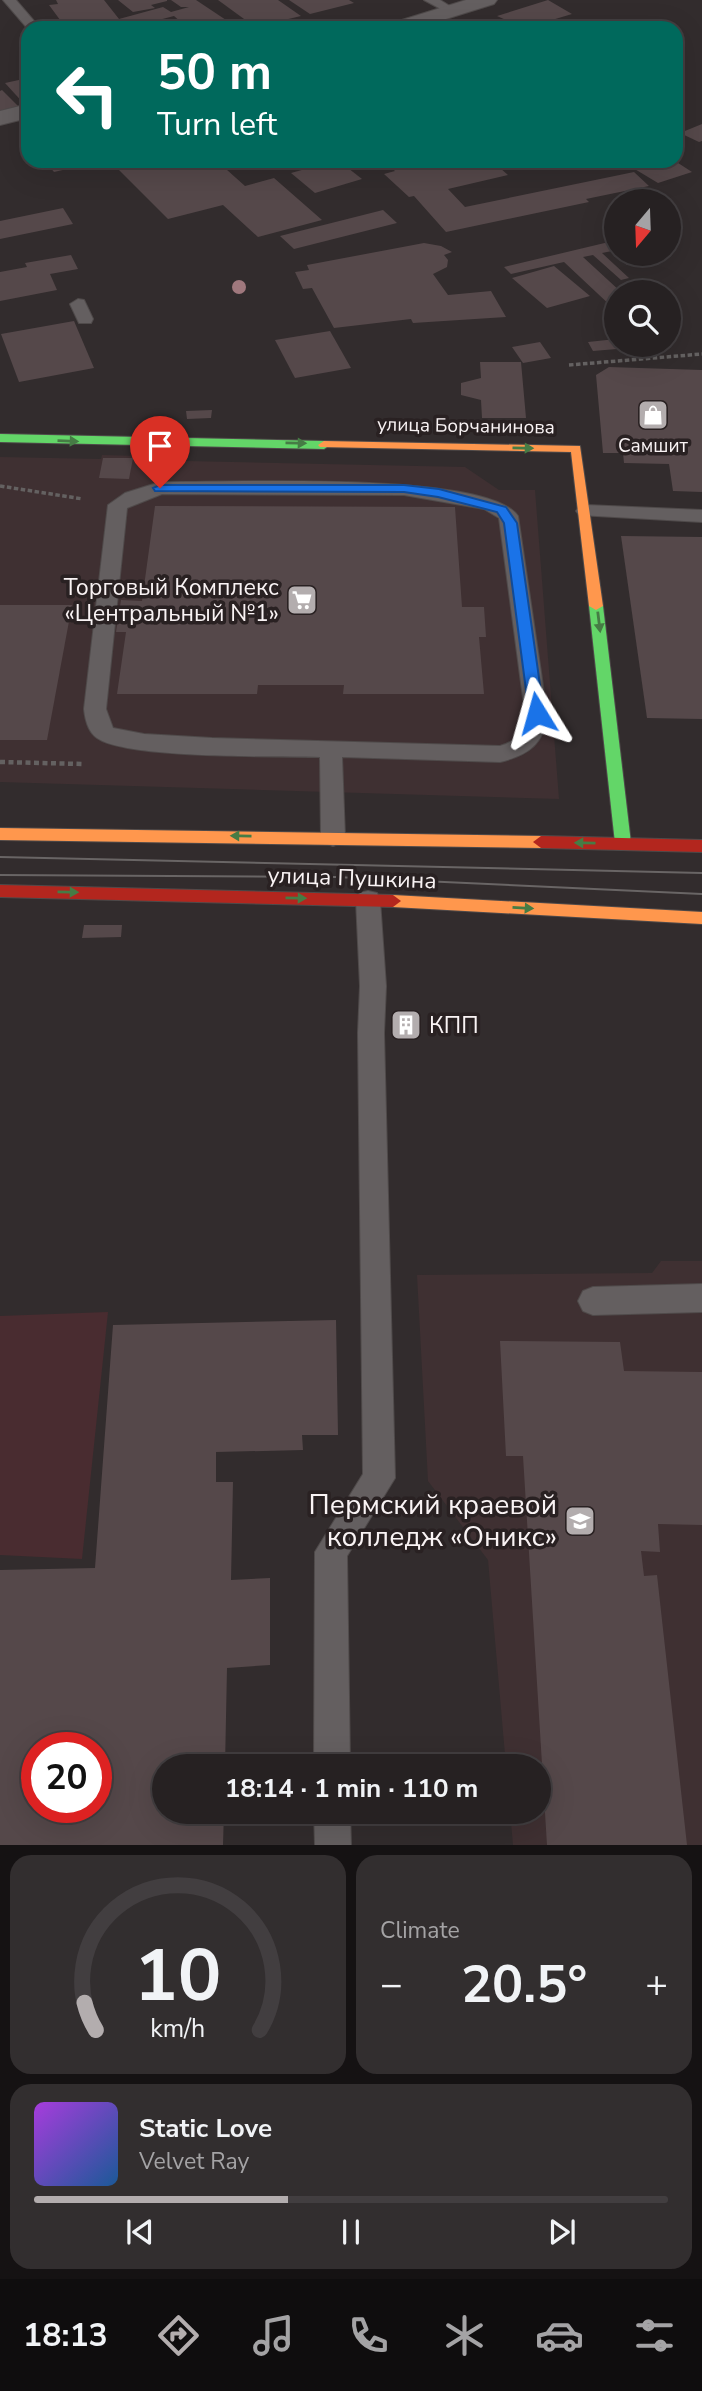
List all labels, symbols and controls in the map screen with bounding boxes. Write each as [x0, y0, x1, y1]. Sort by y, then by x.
text: 50 m [157, 39, 272, 106]
icon: left [42, 49, 133, 140]
text: Turn left [157, 103, 277, 146]
north arrow [604, 189, 681, 266]
map controls [604, 189, 681, 357]
button: search [604, 280, 681, 357]
shop icon: Самшит [636, 398, 670, 432]
street label: улица Борчанинова [377, 411, 555, 441]
pin [130, 416, 190, 488]
icon: arrive [141, 427, 179, 465]
place label: Самшит [618, 433, 689, 459]
one-way arrow [57, 436, 79, 447]
one-way arrow [285, 438, 307, 449]
one-way arrow [512, 443, 534, 454]
place label: Торговый Комплекс «Центральный №1» [64, 572, 279, 629]
supermarket icon: Торговый Комплекс «Центральный №1» [285, 583, 319, 617]
one-way arrow [593, 611, 604, 633]
position arrow [500, 676, 574, 750]
one-way arrow [229, 830, 251, 842]
one-way arrow [574, 837, 596, 848]
street label: улица Пушкина [267, 860, 437, 896]
one-way arrow [57, 887, 79, 898]
one-way arrow [285, 893, 307, 904]
one-way arrow [512, 903, 534, 914]
building icon: КПП [389, 1008, 423, 1042]
place label: КПП [429, 1010, 479, 1041]
place label: Пермский краевой колледж «Оникс» [309, 1486, 557, 1556]
school or university icon: Пермский краевой колледж «Оникс» [563, 1504, 597, 1538]
speed limit sign: 20 [21, 1732, 112, 1823]
text: 18:14 · 1 min · 110 m [225, 1771, 478, 1806]
text: Climate [380, 1915, 460, 1946]
text: 10 [134, 1927, 222, 2027]
text: 20.5° [461, 1949, 587, 2020]
text: − [380, 1959, 403, 2010]
text: + [645, 1959, 668, 2010]
text: km/h [150, 2012, 206, 2046]
text: Static Love [139, 2111, 272, 2146]
text: Velvet Ray [139, 2146, 249, 2177]
icon: previous [121, 2213, 159, 2251]
icon: pause [332, 2213, 370, 2251]
icon: next [543, 2213, 581, 2251]
icon: directions [154, 2311, 203, 2360]
icon: music [249, 2311, 298, 2360]
icon: phone [344, 2311, 393, 2360]
icon: climate [440, 2311, 489, 2360]
icon: car [535, 2311, 584, 2360]
icon: filters [630, 2311, 679, 2360]
text: 18:13 [23, 2314, 108, 2357]

